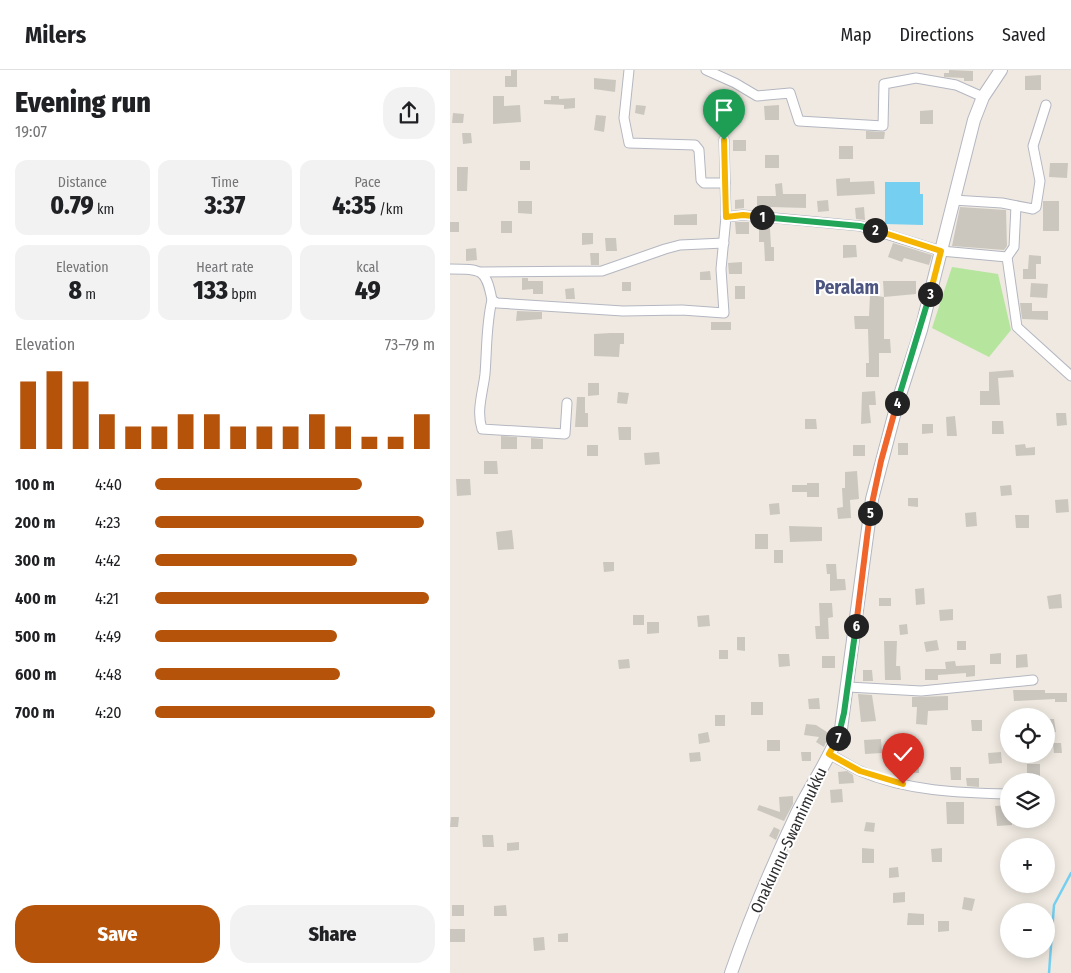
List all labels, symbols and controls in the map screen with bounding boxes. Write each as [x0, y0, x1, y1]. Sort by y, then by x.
text: Milers [25, 21, 86, 49]
text: Map [840, 24, 872, 46]
text: Directions [900, 24, 974, 46]
text: Saved [1002, 24, 1046, 46]
text: Evening run [15, 86, 151, 119]
button: share [383, 87, 435, 139]
pin [703, 89, 745, 140]
icon: arrive [710, 96, 738, 124]
text: 19:07 [15, 122, 47, 141]
text: Distance [58, 174, 107, 191]
text: Time [211, 174, 239, 191]
text: Pace [355, 174, 381, 191]
text: 0.79 [50, 191, 94, 221]
text: 3:37 [205, 191, 245, 221]
text: 4:35 [332, 191, 376, 221]
text: km [94, 201, 114, 218]
text: /km [376, 201, 403, 218]
pin: 1 [750, 204, 774, 230]
text: 1 [760, 209, 765, 226]
pin: 2 [862, 218, 888, 242]
text: 2 [872, 222, 879, 239]
text: Elevation [56, 259, 109, 276]
text: Heart rate [196, 259, 254, 276]
text: kcal [356, 259, 379, 276]
text: 8 [69, 276, 82, 306]
text: 133 [193, 276, 228, 306]
text: 49 [355, 276, 381, 306]
district label: Peralam [815, 276, 879, 299]
pin: 3 [918, 282, 942, 306]
text: m [82, 286, 96, 303]
text: bpm [228, 286, 257, 303]
text: 3 [927, 286, 934, 303]
text: Elevation [15, 335, 75, 354]
text: 73–79 m [385, 335, 435, 354]
pin: 4 [884, 390, 910, 416]
text: 4 [894, 395, 901, 412]
text: 100 m [15, 475, 55, 494]
text: 4:40 [95, 475, 122, 494]
pin: 5 [858, 500, 882, 526]
text: 5 [867, 505, 874, 522]
text: 200 m [15, 513, 55, 532]
text: 4:23 [95, 513, 120, 532]
text: 300 m [15, 551, 56, 570]
text: 4:42 [95, 551, 121, 570]
text: 400 m [15, 589, 56, 608]
text: 4:21 [95, 589, 119, 608]
pin: 6 [844, 614, 868, 638]
text: 6 [853, 618, 860, 635]
text: 500 m [15, 627, 56, 646]
text: 4:49 [95, 627, 121, 646]
text: 600 m [15, 665, 56, 684]
text: 4:48 [95, 665, 122, 684]
text: 700 m [15, 703, 55, 722]
text: 4:20 [95, 703, 122, 722]
map controls [1000, 708, 1055, 958]
button: locate [1000, 708, 1055, 763]
pin: 7 [826, 726, 850, 750]
text: 7 [836, 730, 841, 747]
pin [882, 733, 924, 784]
icon: check [889, 740, 917, 768]
street label: Onakunnu-Swamimukku [746, 764, 831, 916]
button: layers [1000, 773, 1055, 828]
button: + [1000, 838, 1055, 893]
button: − [1000, 903, 1055, 958]
button: Save [15, 905, 220, 963]
button: Share [230, 905, 435, 963]

